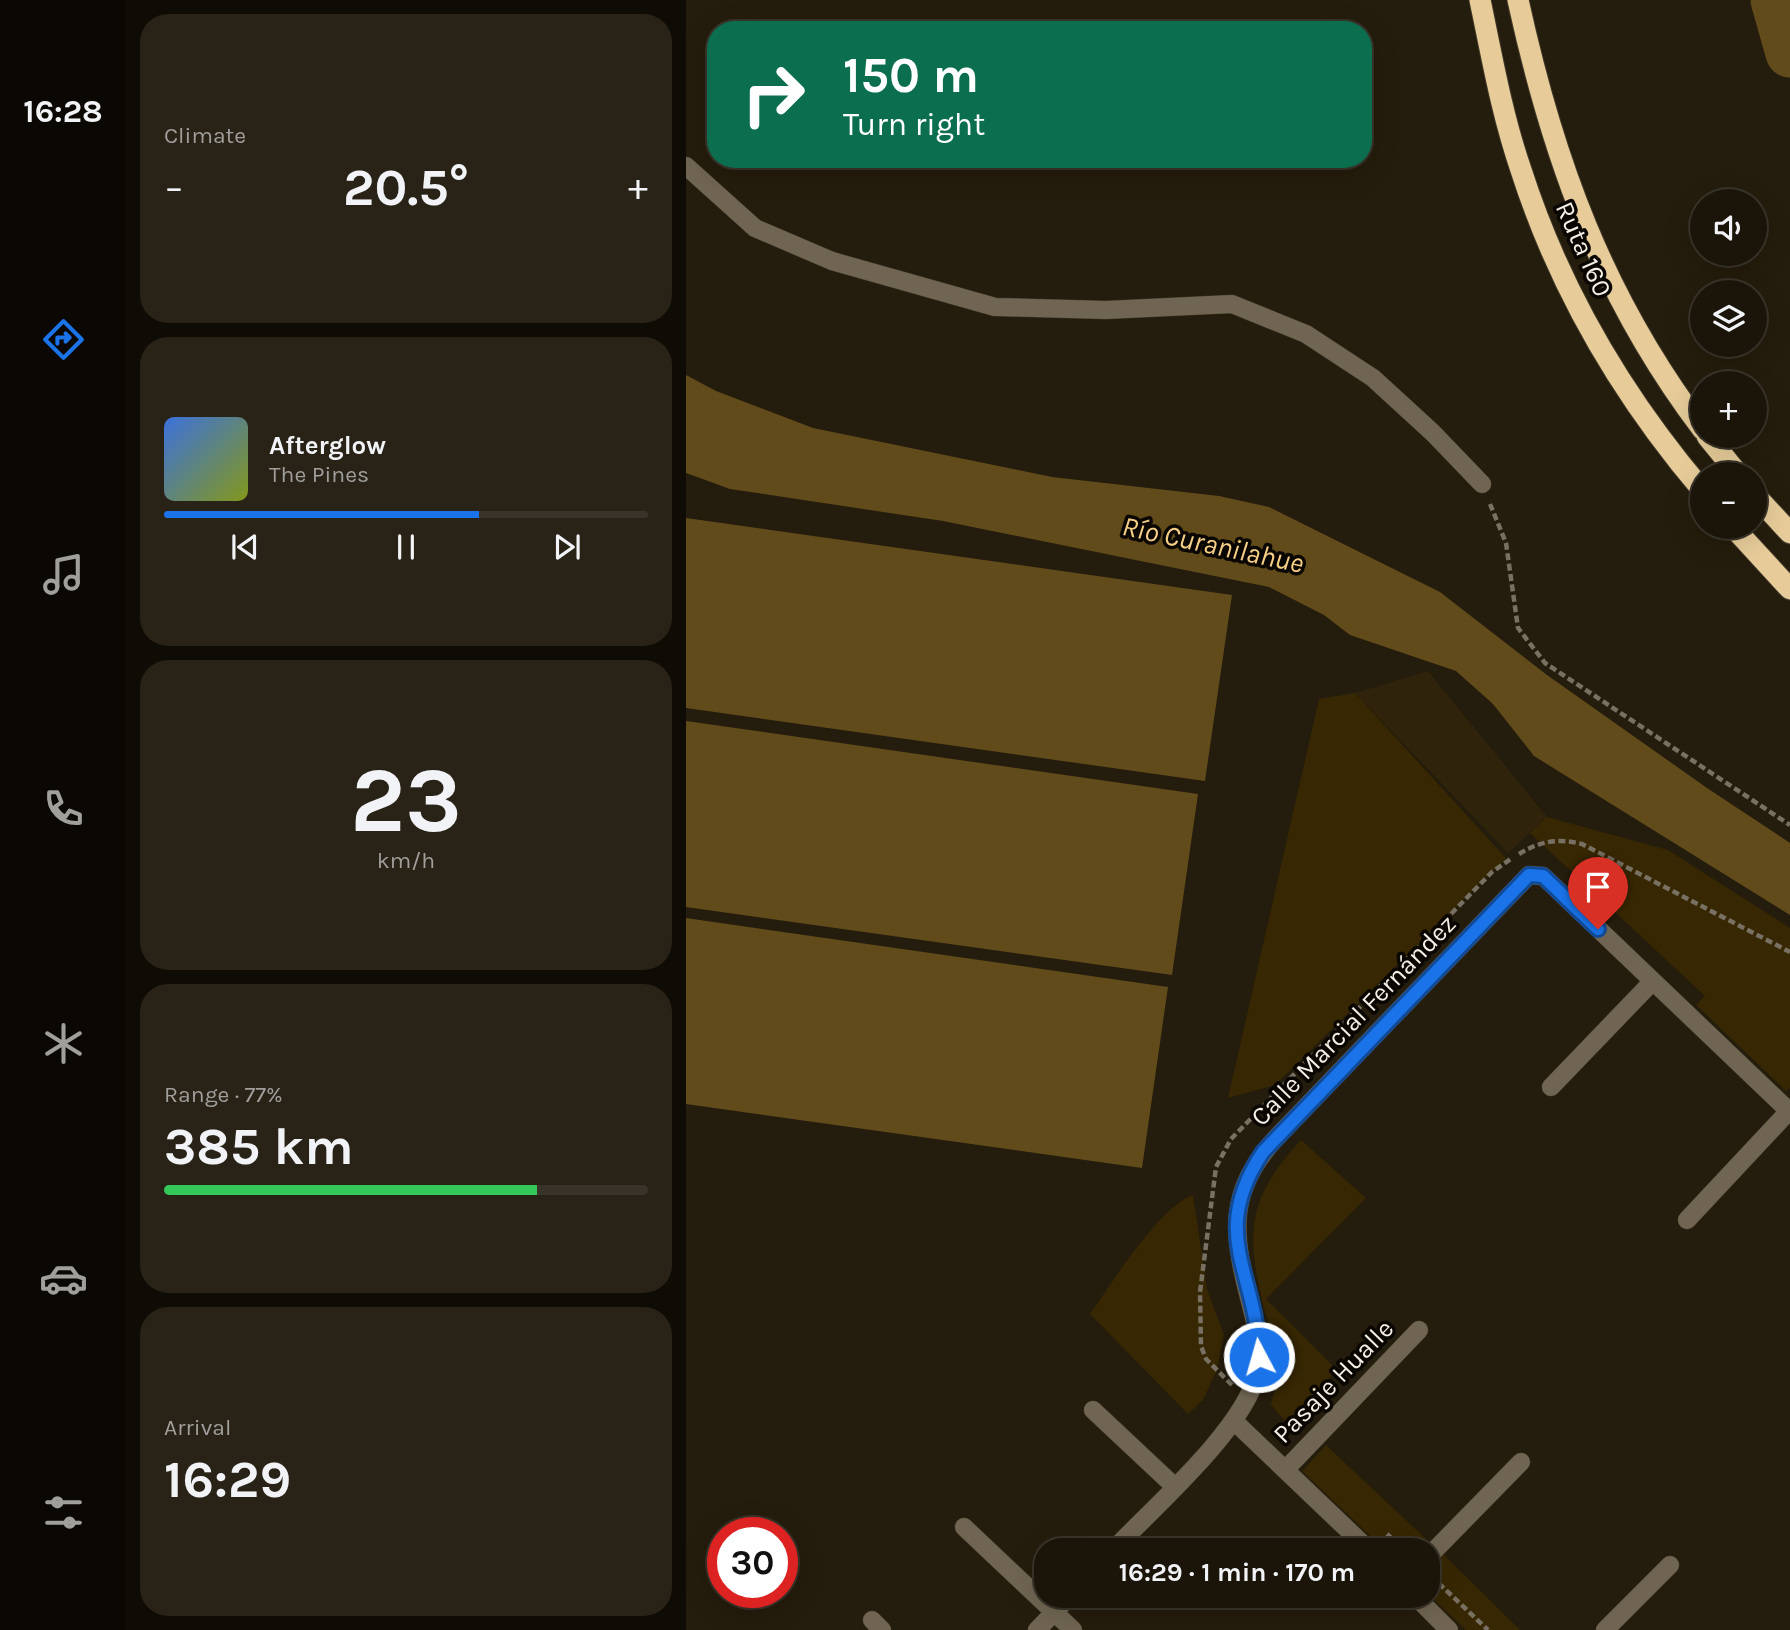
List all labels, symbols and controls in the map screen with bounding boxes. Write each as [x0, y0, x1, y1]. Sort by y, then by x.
text: 150 m [843, 47, 979, 104]
icon: right [728, 49, 819, 140]
text: 16:28 [23, 93, 103, 130]
text: Turn right [843, 106, 985, 143]
text: Climate [164, 122, 246, 149]
text: 20.5° [343, 157, 469, 218]
text: − [164, 165, 184, 210]
text: + [628, 165, 648, 210]
map controls [1690, 189, 1767, 539]
button: sound [1690, 189, 1767, 266]
street label: Ruta 160 [1549, 197, 1618, 302]
button: layers [1690, 280, 1767, 357]
icon: directions [39, 315, 88, 364]
button: + [1690, 371, 1767, 448]
text: Afterglow [269, 430, 386, 461]
text: The Pines [269, 461, 369, 488]
button: − [1690, 462, 1767, 539]
water label: Río Curanilahue [1119, 509, 1307, 580]
icon: previous [226, 528, 264, 566]
icon: pause [387, 528, 425, 566]
icon: next [548, 528, 586, 566]
icon: music [39, 550, 88, 599]
text: 23 [350, 748, 462, 854]
icon: phone [39, 784, 88, 833]
text: km/h [377, 847, 435, 874]
pin [1568, 857, 1628, 929]
icon: arrive [1579, 868, 1617, 906]
street label: Calle Marcial Fernández [1244, 908, 1462, 1132]
icon: climate [39, 1019, 88, 1068]
text: Range · 77% [164, 1081, 283, 1108]
text: 385 km [164, 1116, 354, 1177]
icon: car [39, 1254, 88, 1303]
street label: Pasaje Hualle [1267, 1313, 1400, 1450]
position arrow [1222, 1320, 1296, 1394]
text: Arrival [164, 1414, 231, 1441]
text: 16:29 [164, 1449, 291, 1510]
icon: filters [39, 1488, 88, 1537]
speed limit sign: 30 [707, 1517, 798, 1608]
text: 16:29 · 1 min · 170 m [1119, 1557, 1355, 1588]

